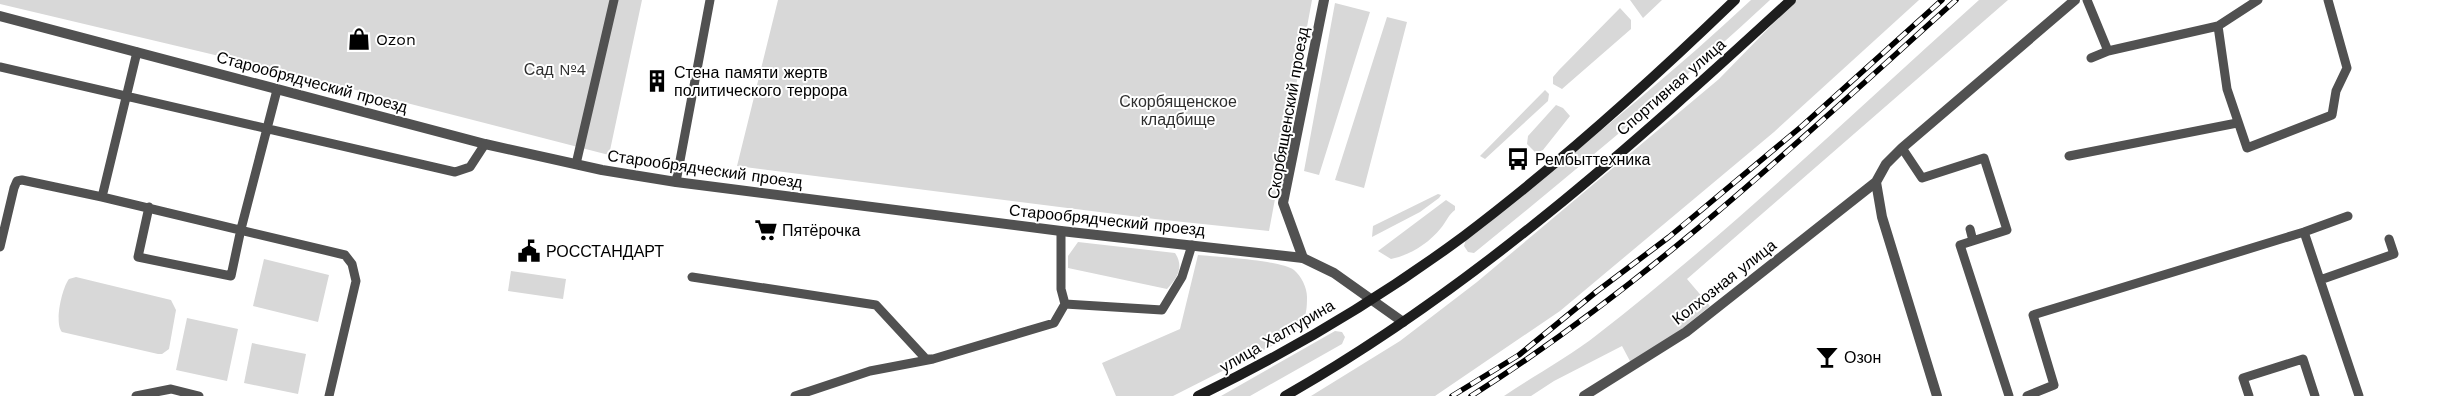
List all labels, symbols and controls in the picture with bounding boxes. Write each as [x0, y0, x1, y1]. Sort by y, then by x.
street label: Скорбященский проезд [1264, 25, 1313, 201]
shop icon: Ozon [346, 26, 372, 52]
place label: Ozon [376, 30, 416, 49]
street label: Спортивная улица [1613, 34, 1729, 140]
street label: Старообрядческий проезд [214, 47, 410, 117]
park label: Сад №4 [524, 60, 587, 79]
place label: Стена памяти жертв политического террора [674, 63, 848, 100]
building icon: Стена памяти жертв политического террора [644, 68, 670, 94]
park label: Скорбященское кладбище [1119, 92, 1237, 129]
street label: Старообрядческий проезд [606, 146, 805, 192]
bus stop icon: Рембыттехника [1505, 146, 1531, 172]
place label: Рембыттехника [1535, 150, 1651, 169]
street label: Старообрядческий проезд [1008, 200, 1207, 240]
supermarket icon: Пятёрочка [753, 217, 779, 243]
place label: Пятёрочка [782, 221, 861, 240]
street label: Колхозная улица [1668, 235, 1780, 329]
public building icon: РОССТАНДАРТ [516, 238, 542, 264]
place label: РОССТАНДАРТ [546, 242, 664, 261]
street label: улица Халтурина [1216, 295, 1338, 377]
bar icon: Озон [1814, 344, 1840, 370]
place label: Озон [1844, 348, 1881, 367]

